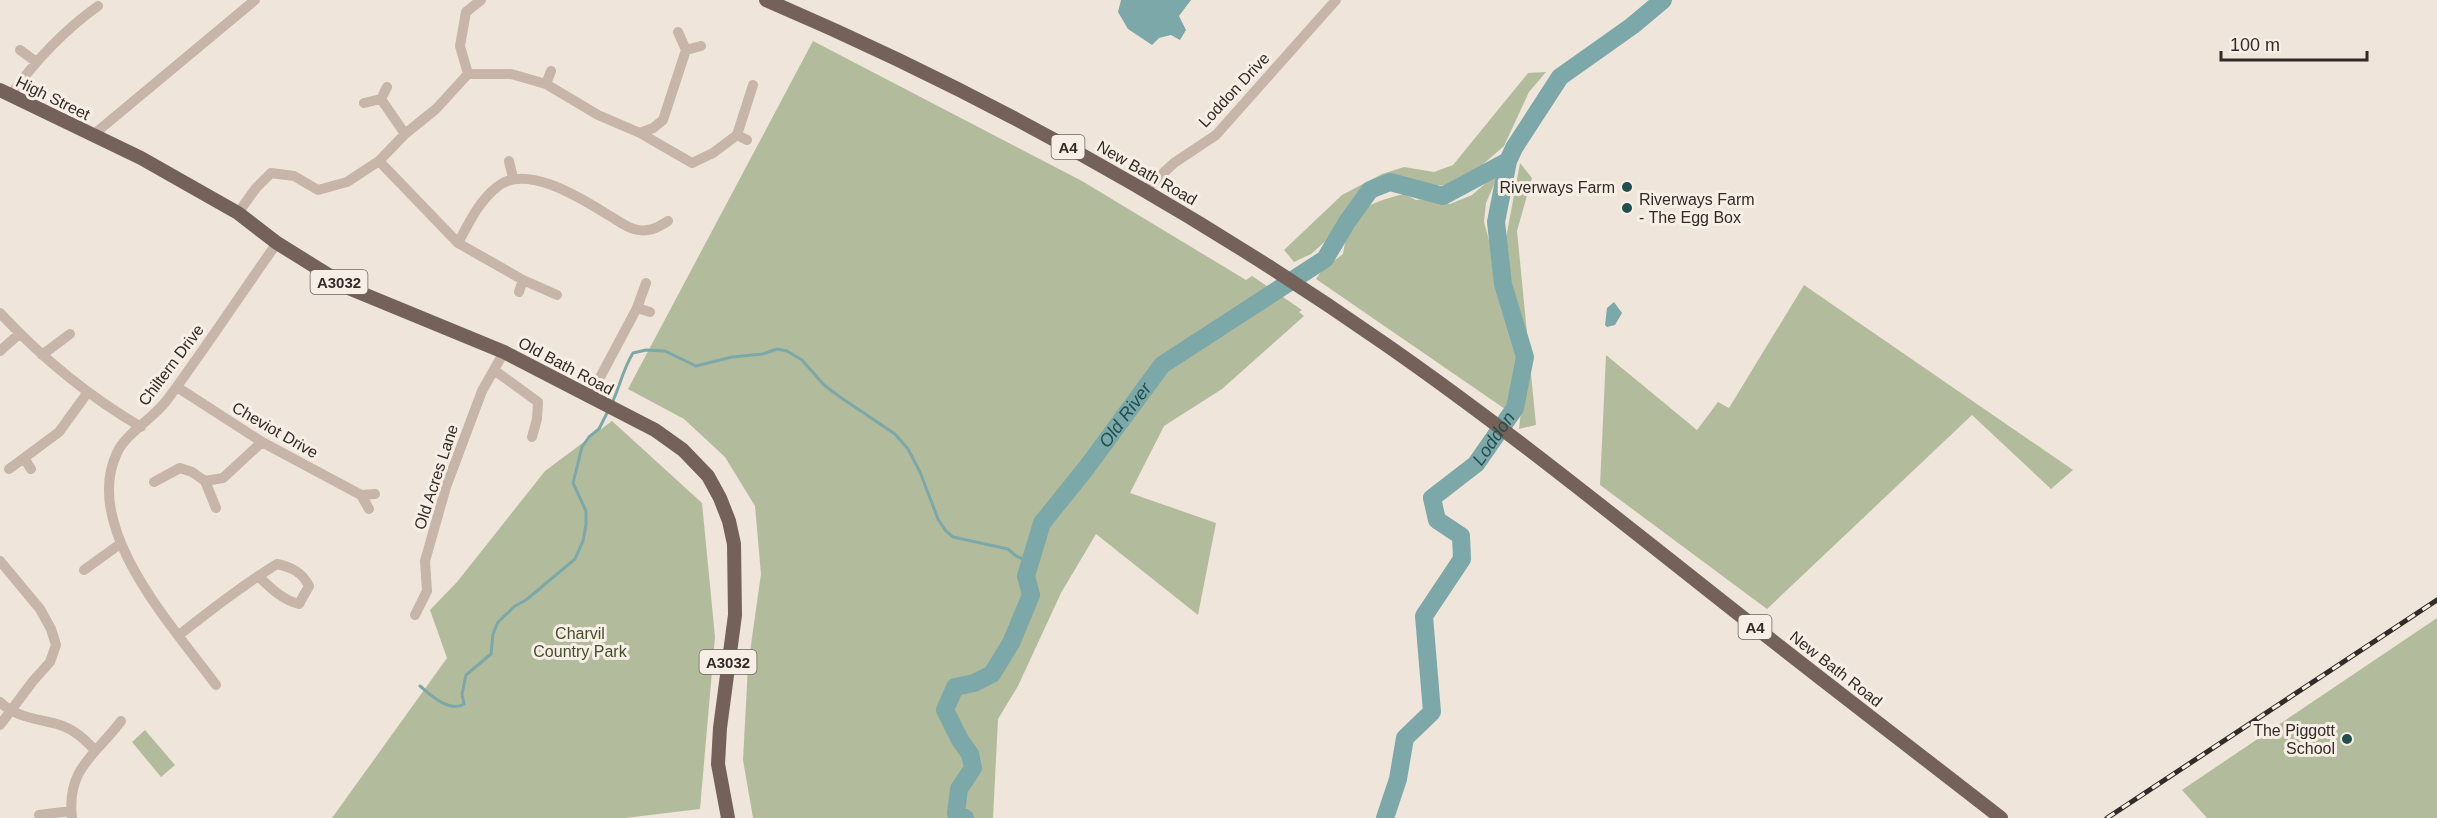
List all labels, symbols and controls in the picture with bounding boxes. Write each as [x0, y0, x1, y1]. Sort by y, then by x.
scale bar [2221, 24, 2366, 62]
text: 100 m [2230, 35, 2280, 55]
street label: Loddon Drive [1195, 49, 1273, 131]
street label: High Street [13, 73, 93, 123]
road number: A4 [1052, 135, 1084, 159]
street label: New Bath Road [1094, 138, 1200, 208]
place label: Riverways Farm [1499, 179, 1615, 196]
marker: Riverways Farm [1620, 180, 1634, 194]
place label: Riverways Farm - The Egg Box [1639, 191, 1755, 226]
marker: Riverways Farm - The Egg Box [1620, 201, 1634, 215]
road number: A3032 [310, 270, 368, 294]
street label: Chiltern Drive [135, 321, 207, 409]
street label: Old Bath Road [516, 334, 616, 398]
water label: Old River [1095, 378, 1156, 451]
street label: Cheviot Drive [229, 399, 321, 461]
water label: Loddon [1468, 408, 1519, 469]
street label: Old Acres Lane [411, 422, 461, 532]
road number: A4 [1738, 615, 1772, 639]
park label: Charvil Country Park [533, 625, 628, 660]
street label: New Bath Road [1787, 628, 1885, 710]
road number: A3032 [700, 650, 756, 674]
place label: The Piggott School [2253, 722, 2336, 757]
marker: The Piggott School [2340, 732, 2354, 746]

